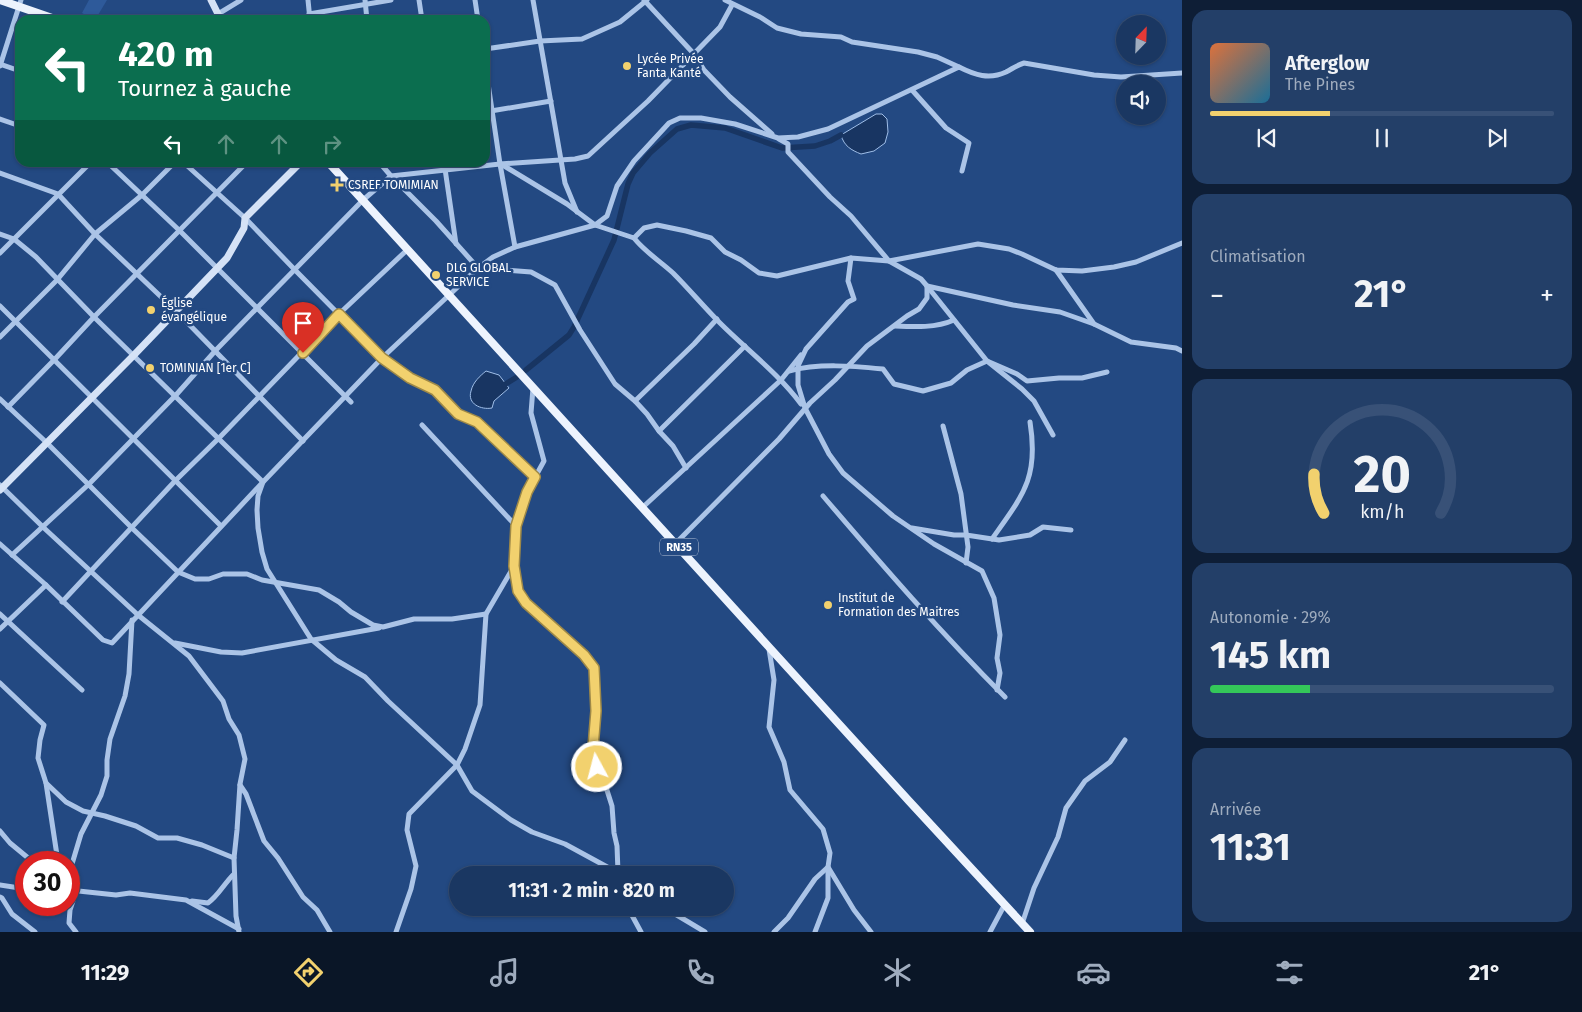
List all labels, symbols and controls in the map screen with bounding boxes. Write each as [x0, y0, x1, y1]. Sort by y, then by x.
north arrow [1116, 15, 1166, 65]
map controls [1116, 15, 1166, 125]
text: 420 m [118, 33, 214, 75]
icon: left [35, 35, 100, 100]
place label: Lycée Privée Fanta Kanté [637, 52, 703, 80]
text: Afterglow [1285, 52, 1369, 75]
marker: Lycée Privée Fanta Kanté [621, 60, 633, 72]
text: Tournez à gauche [118, 75, 291, 102]
button: sound [1116, 75, 1166, 125]
text: The Pines [1285, 75, 1355, 94]
icon: previous [1253, 124, 1281, 152]
icon: pause [1368, 124, 1396, 152]
icon: next [1483, 124, 1511, 152]
icon: left [159, 130, 187, 158]
icon: ahead [212, 130, 240, 158]
icon: ahead [265, 130, 293, 158]
icon: right [318, 130, 346, 158]
marker: CSREF TOMIMIAN [330, 178, 344, 192]
place label: CSREF TOMIMIAN [348, 178, 439, 192]
text: Climatisation [1210, 247, 1306, 266]
place label: DLG GLOBAL SERVICE [446, 261, 511, 289]
marker: DLG GLOBAL SERVICE [430, 269, 442, 281]
text: 21° [1354, 271, 1410, 317]
text: − [1210, 279, 1224, 312]
text: + [1540, 279, 1554, 312]
place label: Église évangélique [161, 295, 227, 324]
pin [282, 302, 324, 353]
marker: Église évangélique [145, 304, 157, 316]
icon: arrive [289, 309, 317, 337]
place label: TOMINIAN [1er C] [160, 361, 251, 375]
marker: TOMINIAN [1er C] [144, 362, 156, 374]
text: 20 [1353, 443, 1411, 506]
text: km/h [1360, 501, 1404, 523]
road number: RN35 [660, 538, 698, 556]
place label: Institut de Formation des Maitres [838, 591, 960, 619]
marker: Institut de Formation des Maitres [822, 599, 834, 611]
text: Autonomie · 29% [1210, 608, 1331, 627]
text: 145 km [1210, 632, 1331, 678]
position arrow [570, 740, 622, 792]
text: Arrivée [1210, 800, 1261, 819]
text: 11:31 [1210, 824, 1291, 870]
speed limit sign: 30 [15, 851, 80, 916]
text: 11:31 · 2 min · 820 m [508, 879, 675, 902]
icon: directions [291, 955, 326, 990]
icon: music [487, 955, 522, 990]
icon: phone [683, 955, 718, 990]
icon: climate [880, 955, 915, 990]
icon: car [1076, 955, 1111, 990]
icon: filters [1272, 955, 1307, 990]
text: 11:29 [81, 959, 129, 986]
text: 21° [1469, 959, 1501, 986]

